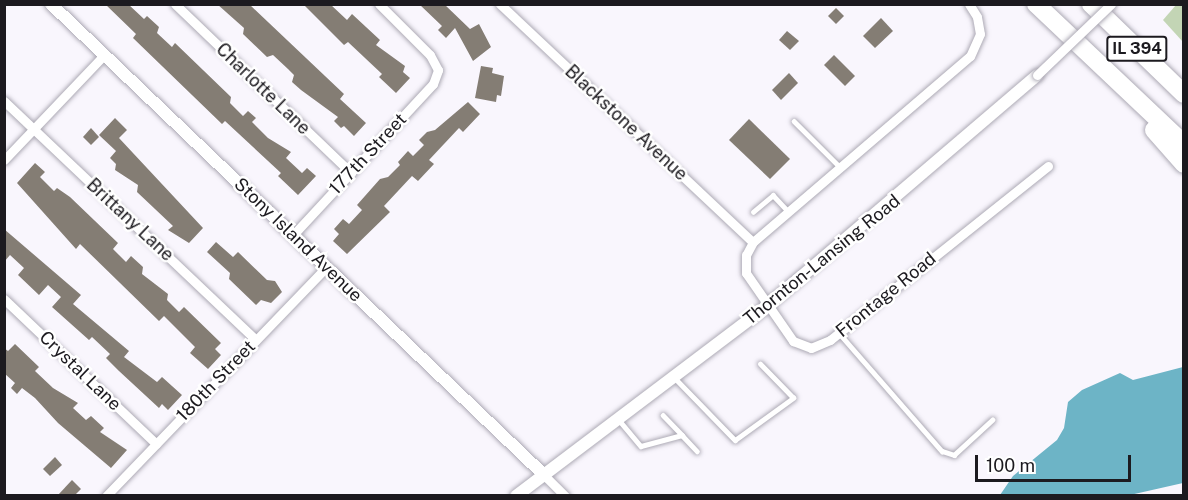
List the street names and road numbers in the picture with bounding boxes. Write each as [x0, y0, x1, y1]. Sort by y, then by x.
road number: IL 394 [1106, 36, 1168, 62]
street label: Charlotte Lane [211, 39, 315, 139]
street label: Blackstone Avenue [560, 61, 692, 185]
street label: 177th Street [325, 109, 411, 199]
street label: Stony Island Avenue [230, 173, 366, 307]
street label: Brittany Lane [82, 174, 178, 266]
street label: Thornton-Lansing Road [739, 190, 905, 330]
street label: Frontage Road [832, 248, 940, 342]
street label: Crystal Lane [35, 327, 125, 415]
street label: 180th Street [172, 336, 260, 426]

